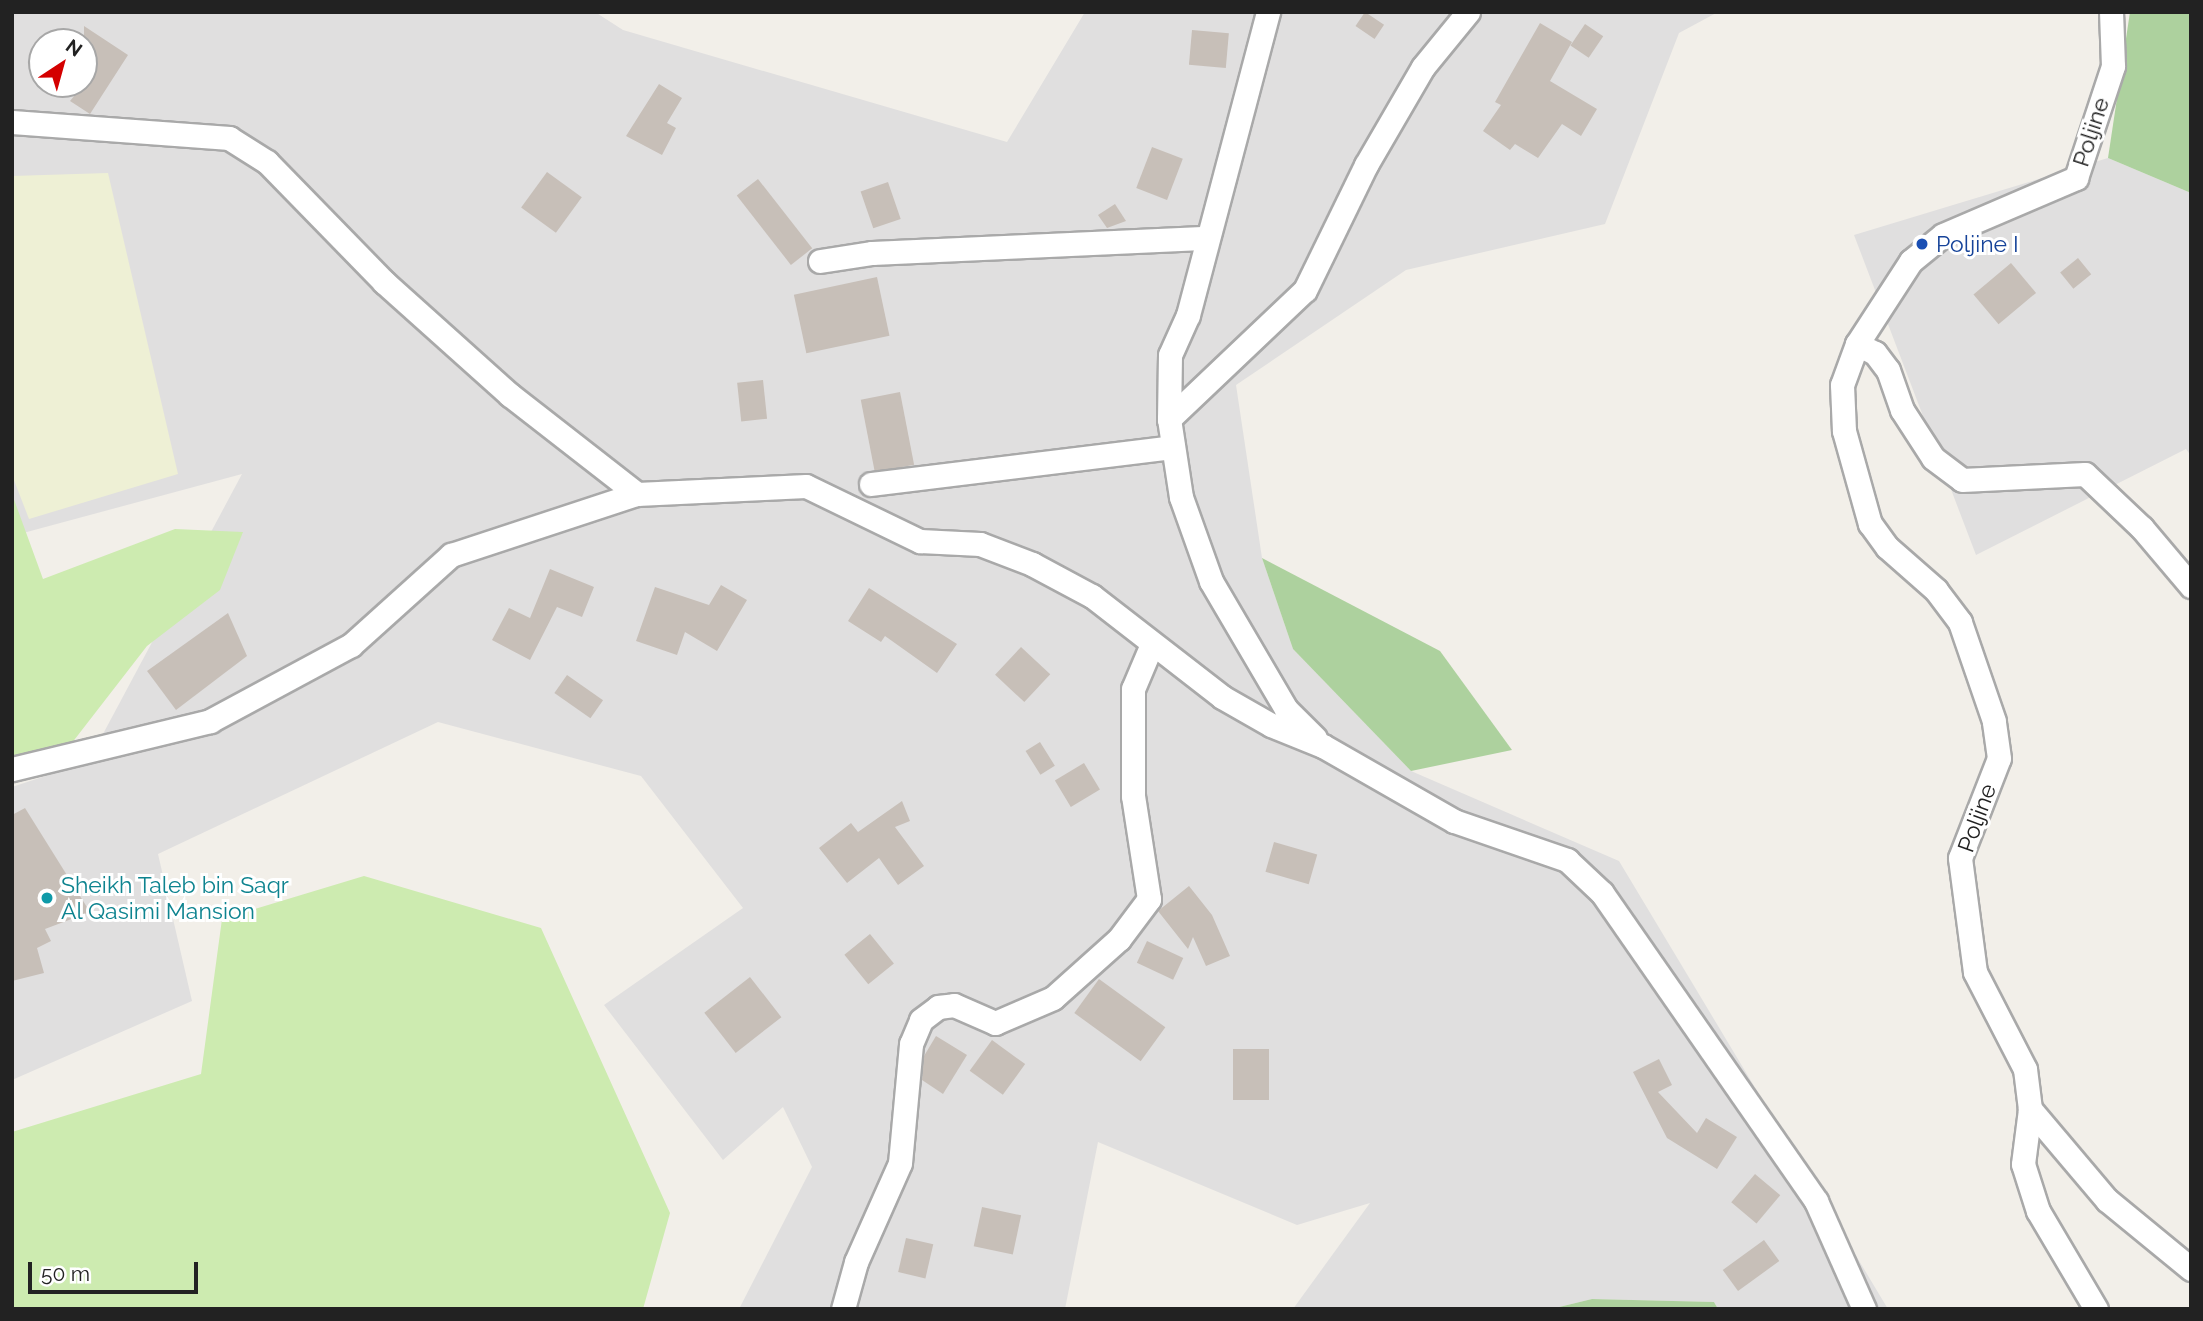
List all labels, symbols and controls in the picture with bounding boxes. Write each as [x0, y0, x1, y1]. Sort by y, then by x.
north arrow [28, 28, 98, 98]
text: N [62, 34, 86, 61]
street label: Poljine [2067, 94, 2115, 170]
place label: Poljine I [1936, 230, 2019, 258]
marker: Poljine I [1914, 236, 1930, 252]
street label: Poljine [1952, 780, 2002, 856]
place label: Sheikh Taleb bin Saqr Al Qasimi Mansion [61, 871, 290, 925]
marker: Sheikh Taleb bin Saqr Al Qasimi Mansion [39, 890, 55, 906]
scale bar [32, 1248, 201, 1292]
text: 50 m [41, 1261, 90, 1286]

